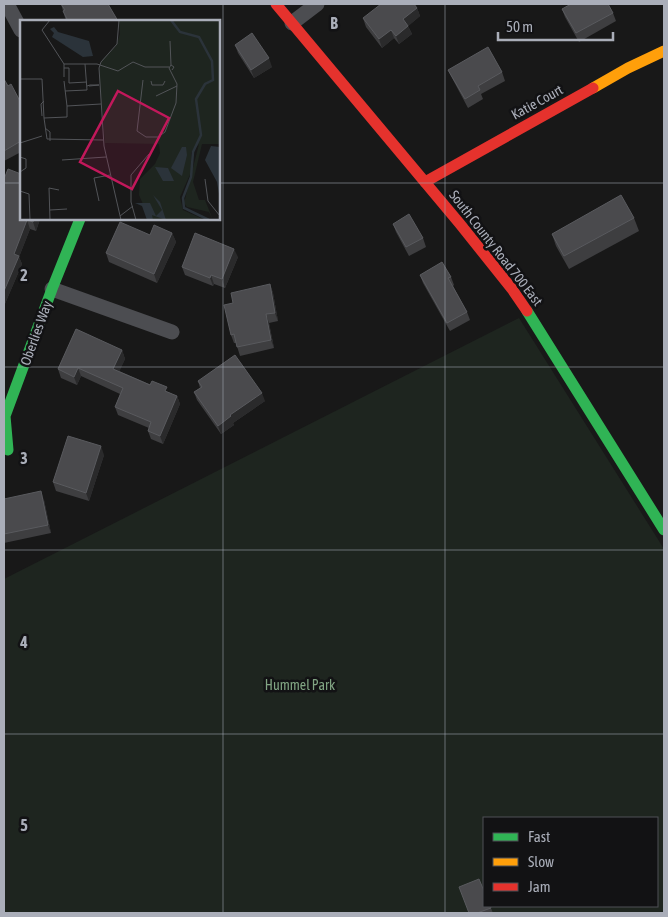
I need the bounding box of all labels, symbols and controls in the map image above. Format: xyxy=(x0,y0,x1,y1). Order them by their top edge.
scale bar xyxy=(498,10,613,42)
text: B xyxy=(330,14,338,32)
text: 50 m xyxy=(506,18,533,35)
inset map xyxy=(20,20,220,220)
street label: Katie Court xyxy=(509,81,565,123)
street label: South County Road 700 East xyxy=(446,187,546,309)
text: 2 xyxy=(20,266,28,284)
street label: Oberlies Way xyxy=(17,298,55,367)
text: 3 xyxy=(20,449,28,467)
text: 4 xyxy=(19,633,28,651)
park label: Hummel Park xyxy=(265,677,335,693)
text: 5 xyxy=(20,816,28,834)
legend xyxy=(483,817,658,907)
text: Fast xyxy=(528,828,550,845)
text: Slow xyxy=(528,853,554,870)
text: Jam xyxy=(528,878,551,895)

